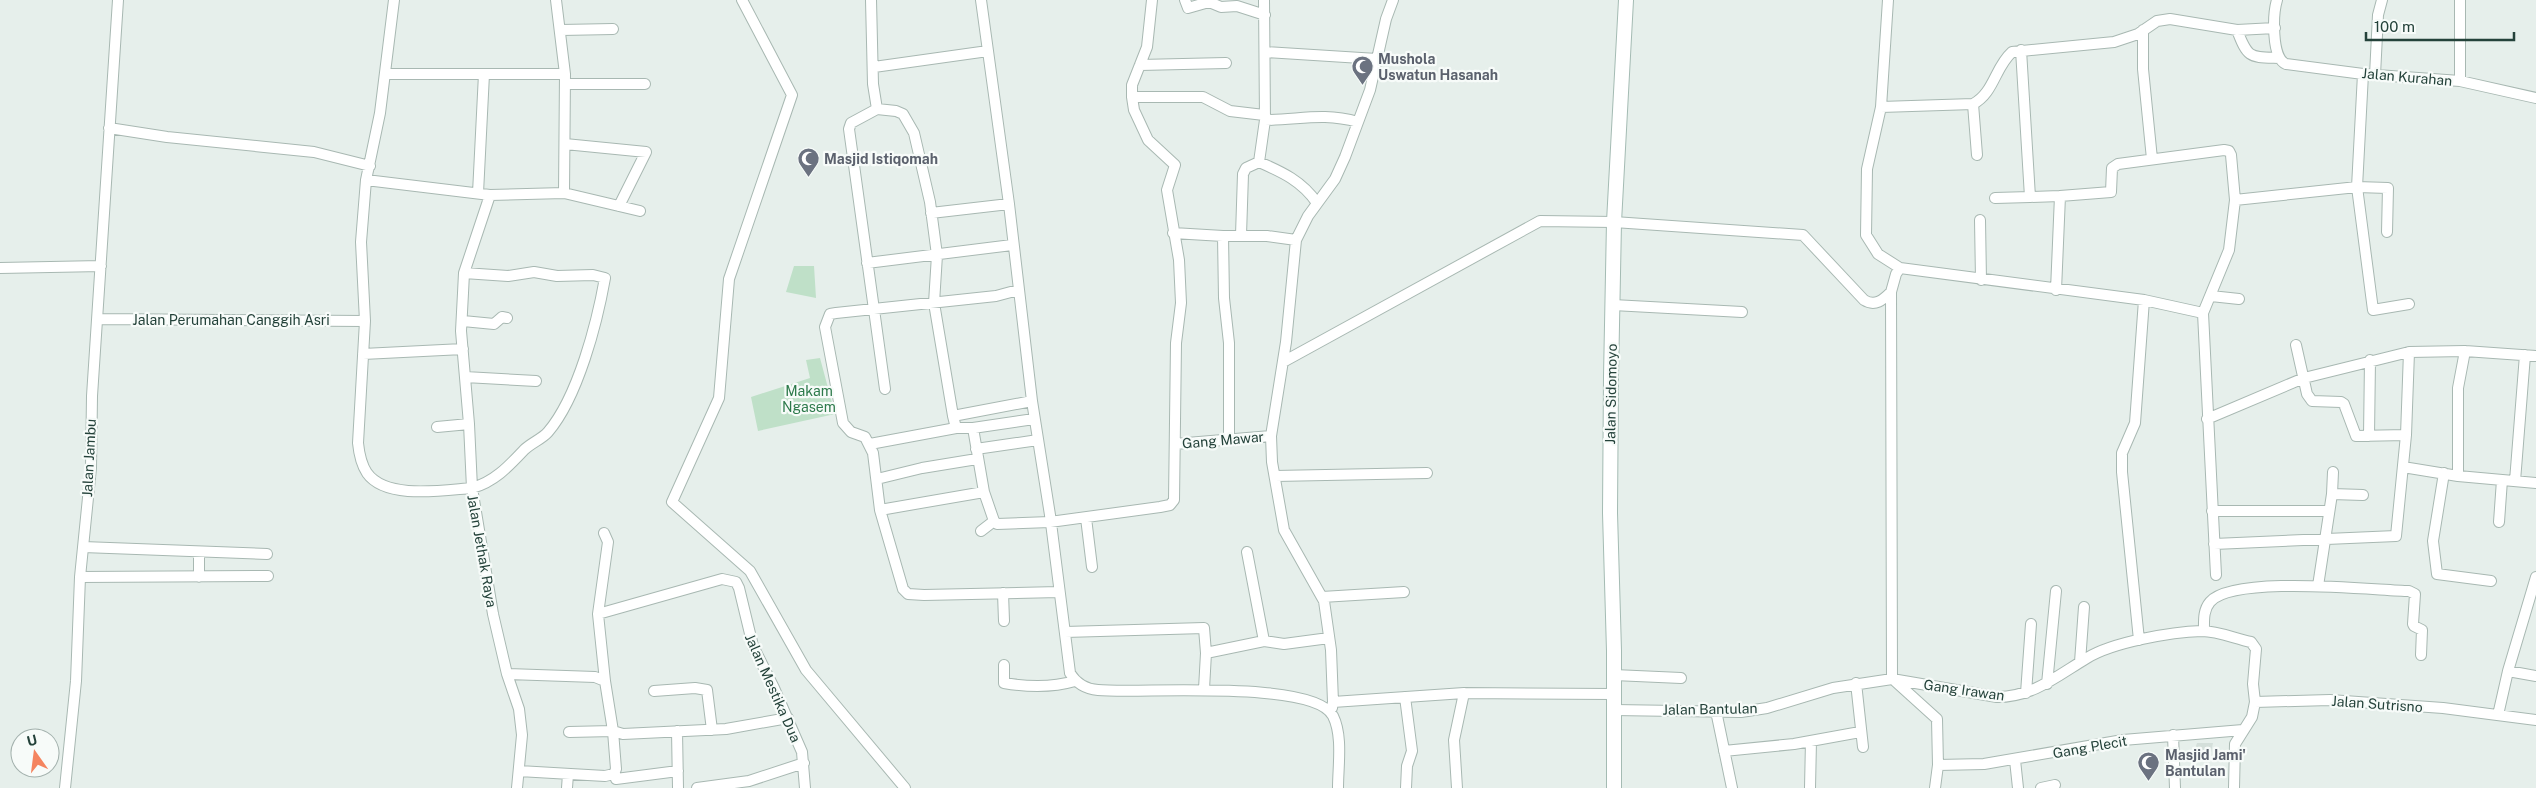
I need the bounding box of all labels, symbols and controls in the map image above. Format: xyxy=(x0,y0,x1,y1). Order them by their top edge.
scale bar xyxy=(2366,10,2514,42)
text: 100 m xyxy=(2374,18,2415,35)
place label: Mushola Uswatun Hasanah xyxy=(1378,51,1498,83)
mosque icon: Mushola Uswatun Hasanah xyxy=(1350,55,1374,86)
street label: Jalan Kurahan xyxy=(2361,65,2453,89)
mosque icon: Masjid Istiqomah xyxy=(796,147,820,178)
place label: Masjid Istiqomah xyxy=(824,151,938,167)
street label: Jalan Perumahan Canggih Asri xyxy=(132,312,330,328)
street label: Jalan Sidomoyo xyxy=(1602,343,1620,445)
park label: Makam Ngasem xyxy=(782,383,836,415)
street label: Jalan Jambu xyxy=(79,418,99,498)
street label: Gang Mawar xyxy=(1181,428,1265,452)
street label: Jalan Jethak Raya xyxy=(464,493,500,609)
street label: Jalan Mestika Dua xyxy=(742,631,804,745)
street label: Gang Irawan xyxy=(1923,676,2005,704)
street label: Jalan Sutrisno xyxy=(2331,693,2423,715)
street label: Jalan Bantulan xyxy=(1662,700,1758,718)
north arrow xyxy=(10,728,60,778)
text: U xyxy=(25,731,39,749)
street label: Gang Plecit xyxy=(2052,733,2128,761)
place label: Masjid Jami' Bantulan xyxy=(2165,747,2246,779)
mosque icon: Masjid Jami' Bantulan xyxy=(2137,751,2161,782)

